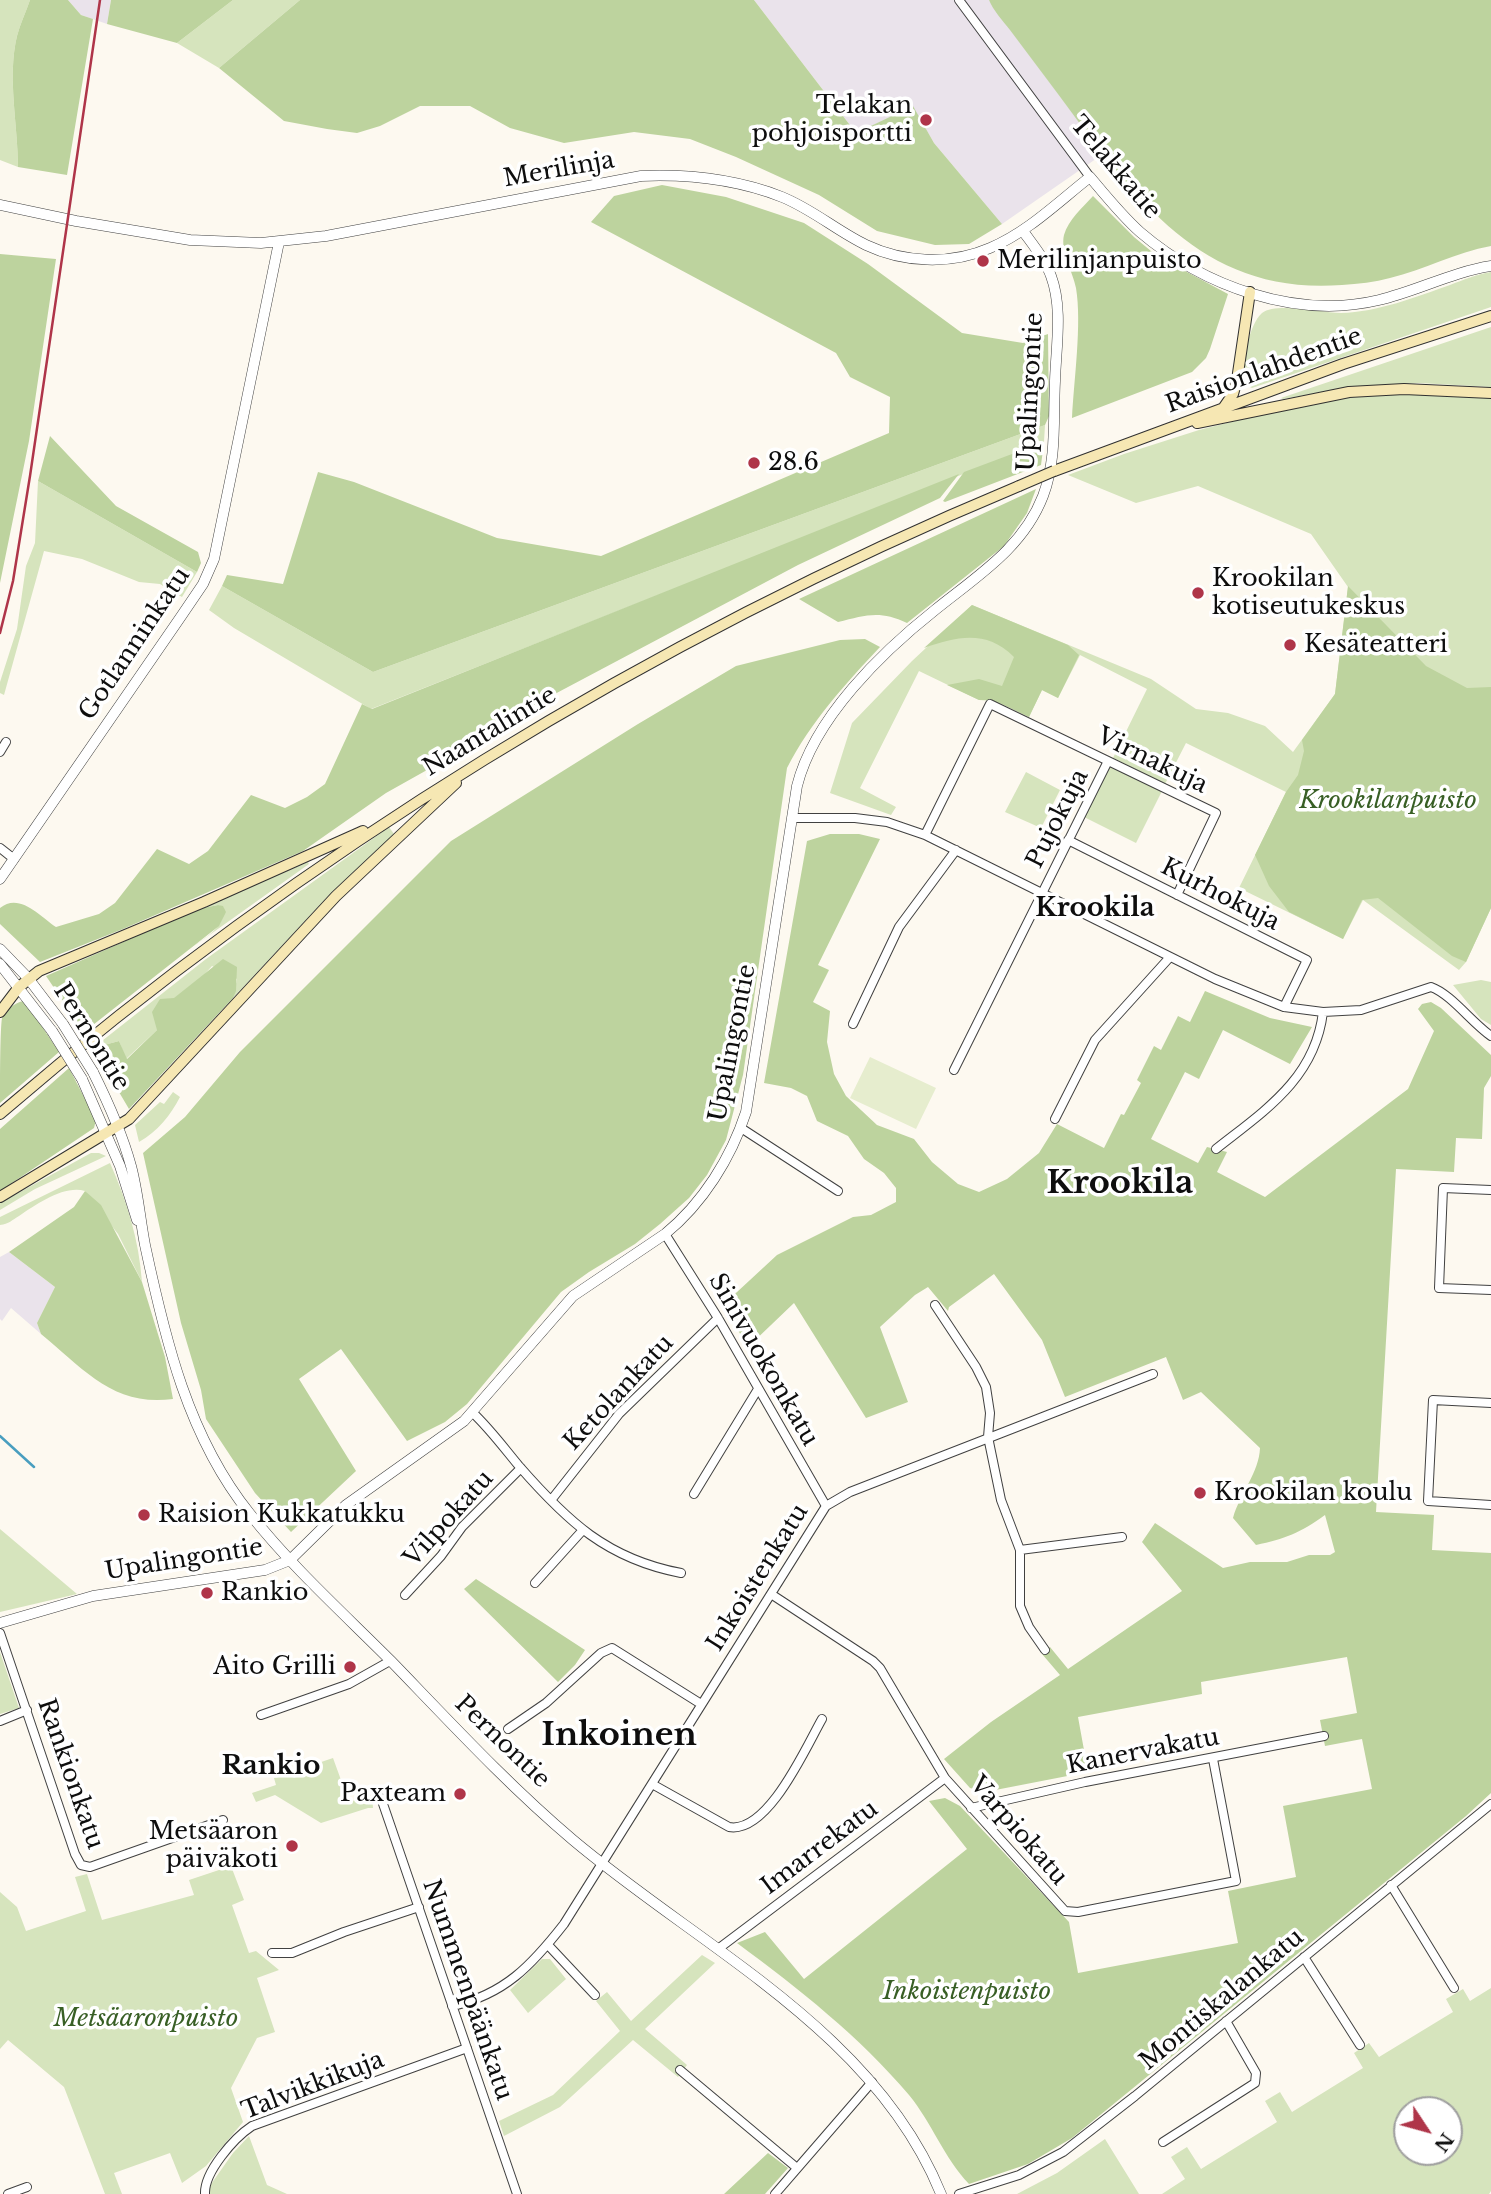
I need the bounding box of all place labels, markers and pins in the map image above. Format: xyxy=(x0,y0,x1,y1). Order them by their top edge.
place label: Telakan pohjoisportti xyxy=(752,92,912,148)
marker: Telakan pohjoisportti xyxy=(918,112,934,128)
place label: Merilinjanpuisto xyxy=(997,247,1202,275)
marker: Merilinjanpuisto xyxy=(975,253,991,269)
place label: 28.6 xyxy=(768,449,819,477)
marker: 28.6 xyxy=(746,455,762,471)
place label: Krookilan kotiseutukeskus xyxy=(1212,565,1405,621)
marker: Krookilan kotiseutukeskus xyxy=(1190,585,1206,601)
place label: Kesäteatteri xyxy=(1304,631,1448,659)
marker: Kesäteatteri xyxy=(1282,637,1298,653)
place label: Krookilan koulu xyxy=(1214,1479,1412,1507)
marker: Krookilan koulu xyxy=(1192,1485,1208,1501)
place label: Raision Kukkatukku xyxy=(158,1501,405,1529)
marker: Raision Kukkatukku xyxy=(136,1507,152,1523)
place label: Rankio xyxy=(221,1579,308,1607)
marker: Rankio xyxy=(199,1585,215,1601)
place label: Aito Grilli xyxy=(213,1653,336,1681)
marker: Aito Grilli xyxy=(342,1659,358,1675)
place label: Paxteam xyxy=(340,1780,446,1808)
marker: Paxteam xyxy=(452,1786,468,1802)
place label: Metsäaron päiväkoti xyxy=(149,1818,278,1874)
marker: Metsäaron päiväkoti xyxy=(284,1838,300,1854)

